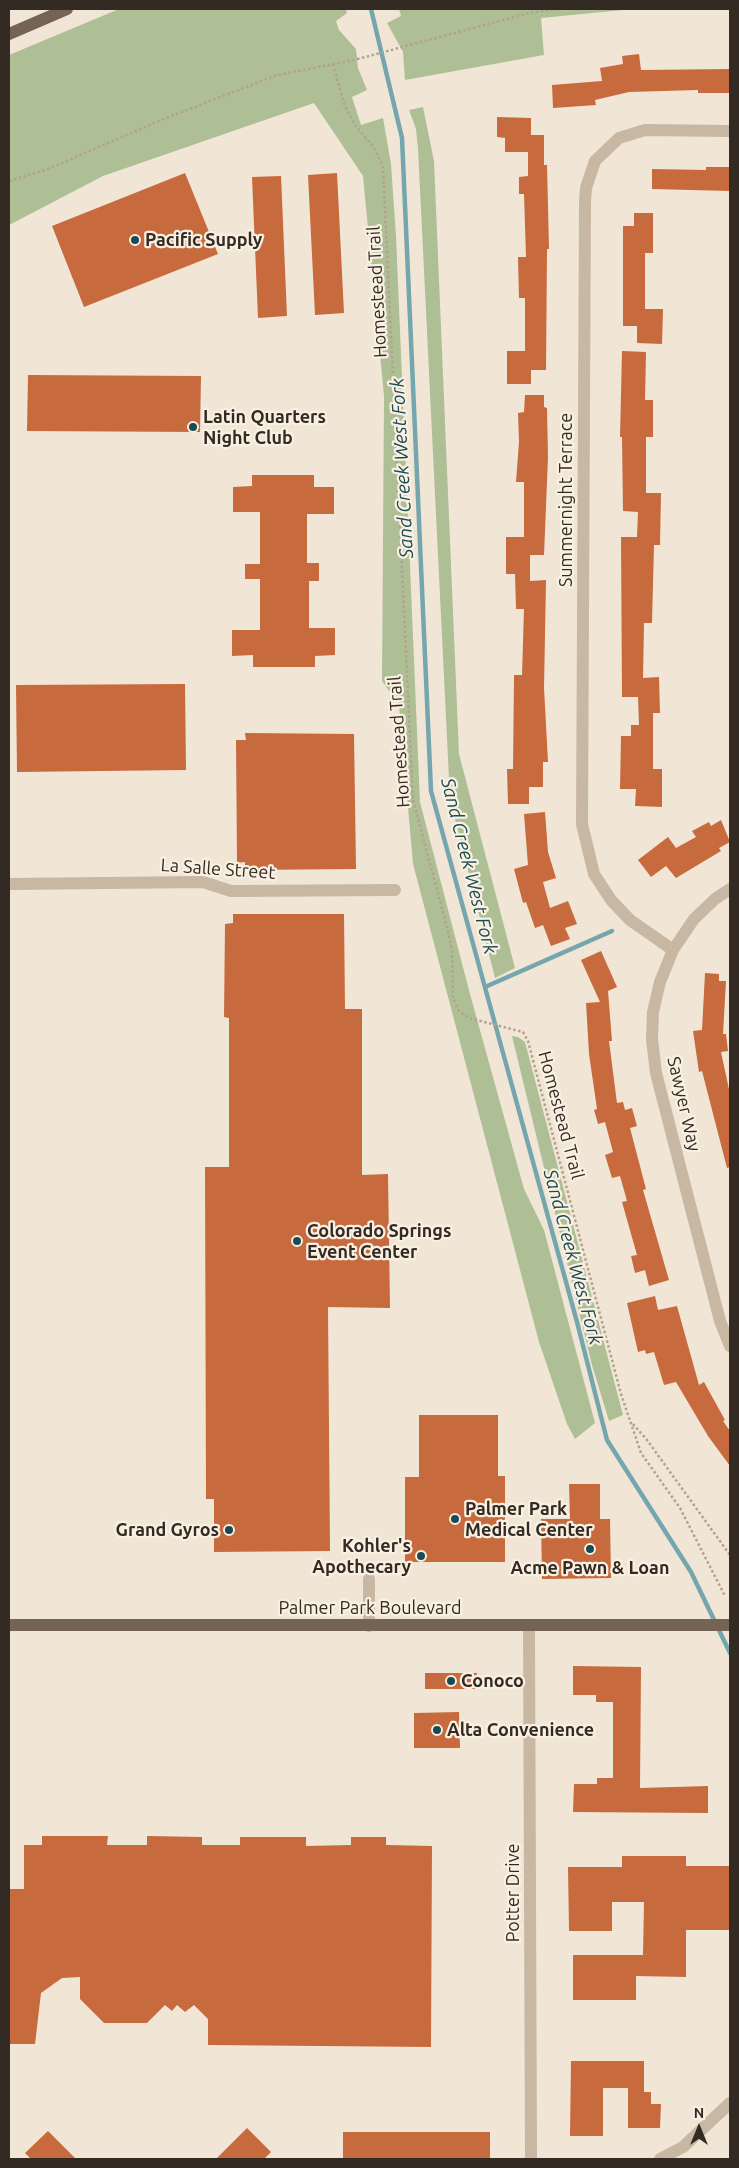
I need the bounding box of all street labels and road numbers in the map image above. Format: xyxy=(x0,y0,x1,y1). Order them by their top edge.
street label: Homestead Trail xyxy=(363,226,391,358)
street label: Summernight Terrace xyxy=(555,413,577,587)
street label: Homestead Trail xyxy=(384,676,414,808)
street label: La Salle Street xyxy=(160,854,276,884)
street label: Homestead Trail xyxy=(534,1049,588,1181)
street label: Sawyer Way xyxy=(663,1054,705,1154)
street label: Palmer Park Boulevard xyxy=(278,1597,462,1619)
street label: Potter Drive xyxy=(502,1844,524,1942)

